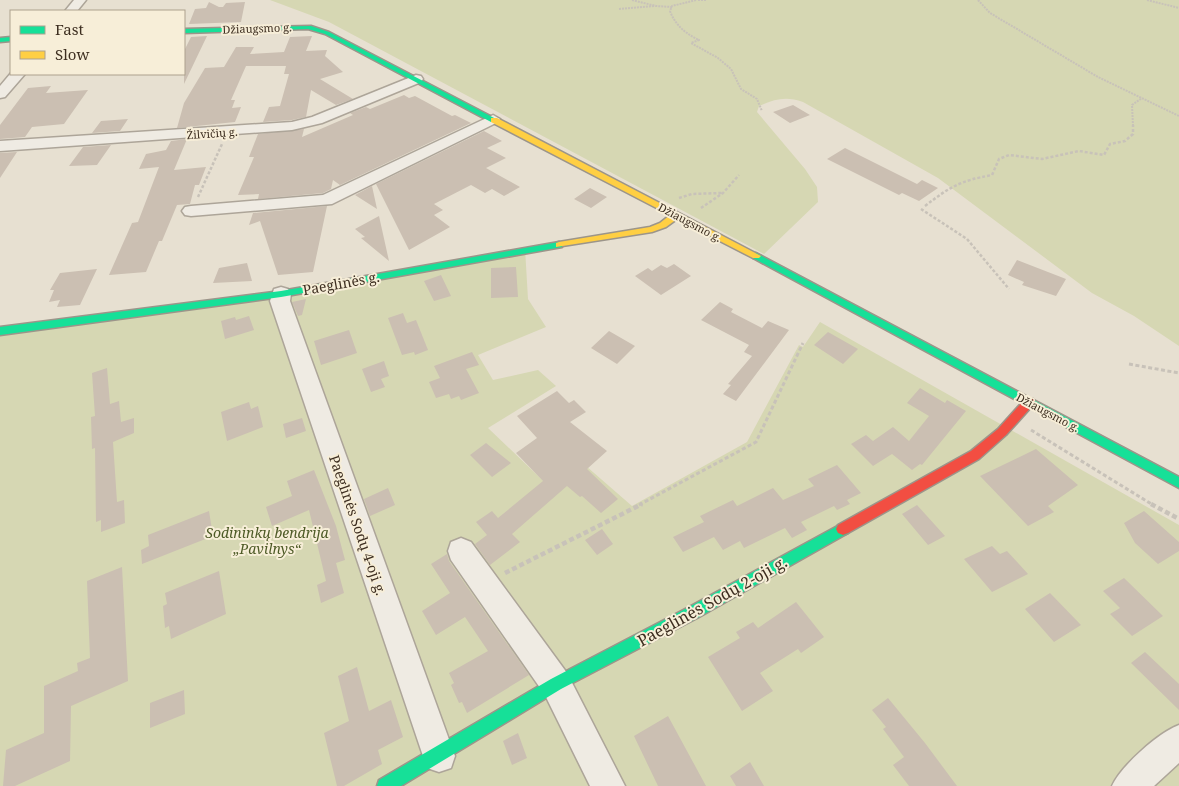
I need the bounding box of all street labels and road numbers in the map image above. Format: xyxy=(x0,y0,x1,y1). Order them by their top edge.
street label: Džiaugsmo g. xyxy=(222,19,292,37)
street label: Žilvičių g. xyxy=(186,124,238,142)
street label: Džiaugsmo g. xyxy=(656,199,724,245)
street label: Paeglinės g. xyxy=(301,267,381,299)
street label: Džiaugsmo g. xyxy=(1014,389,1082,435)
street label: Paeglinės Sodų 4-oji g. xyxy=(325,452,391,598)
street label: Paeglinės Sodų 2-oji g. xyxy=(633,551,791,651)

